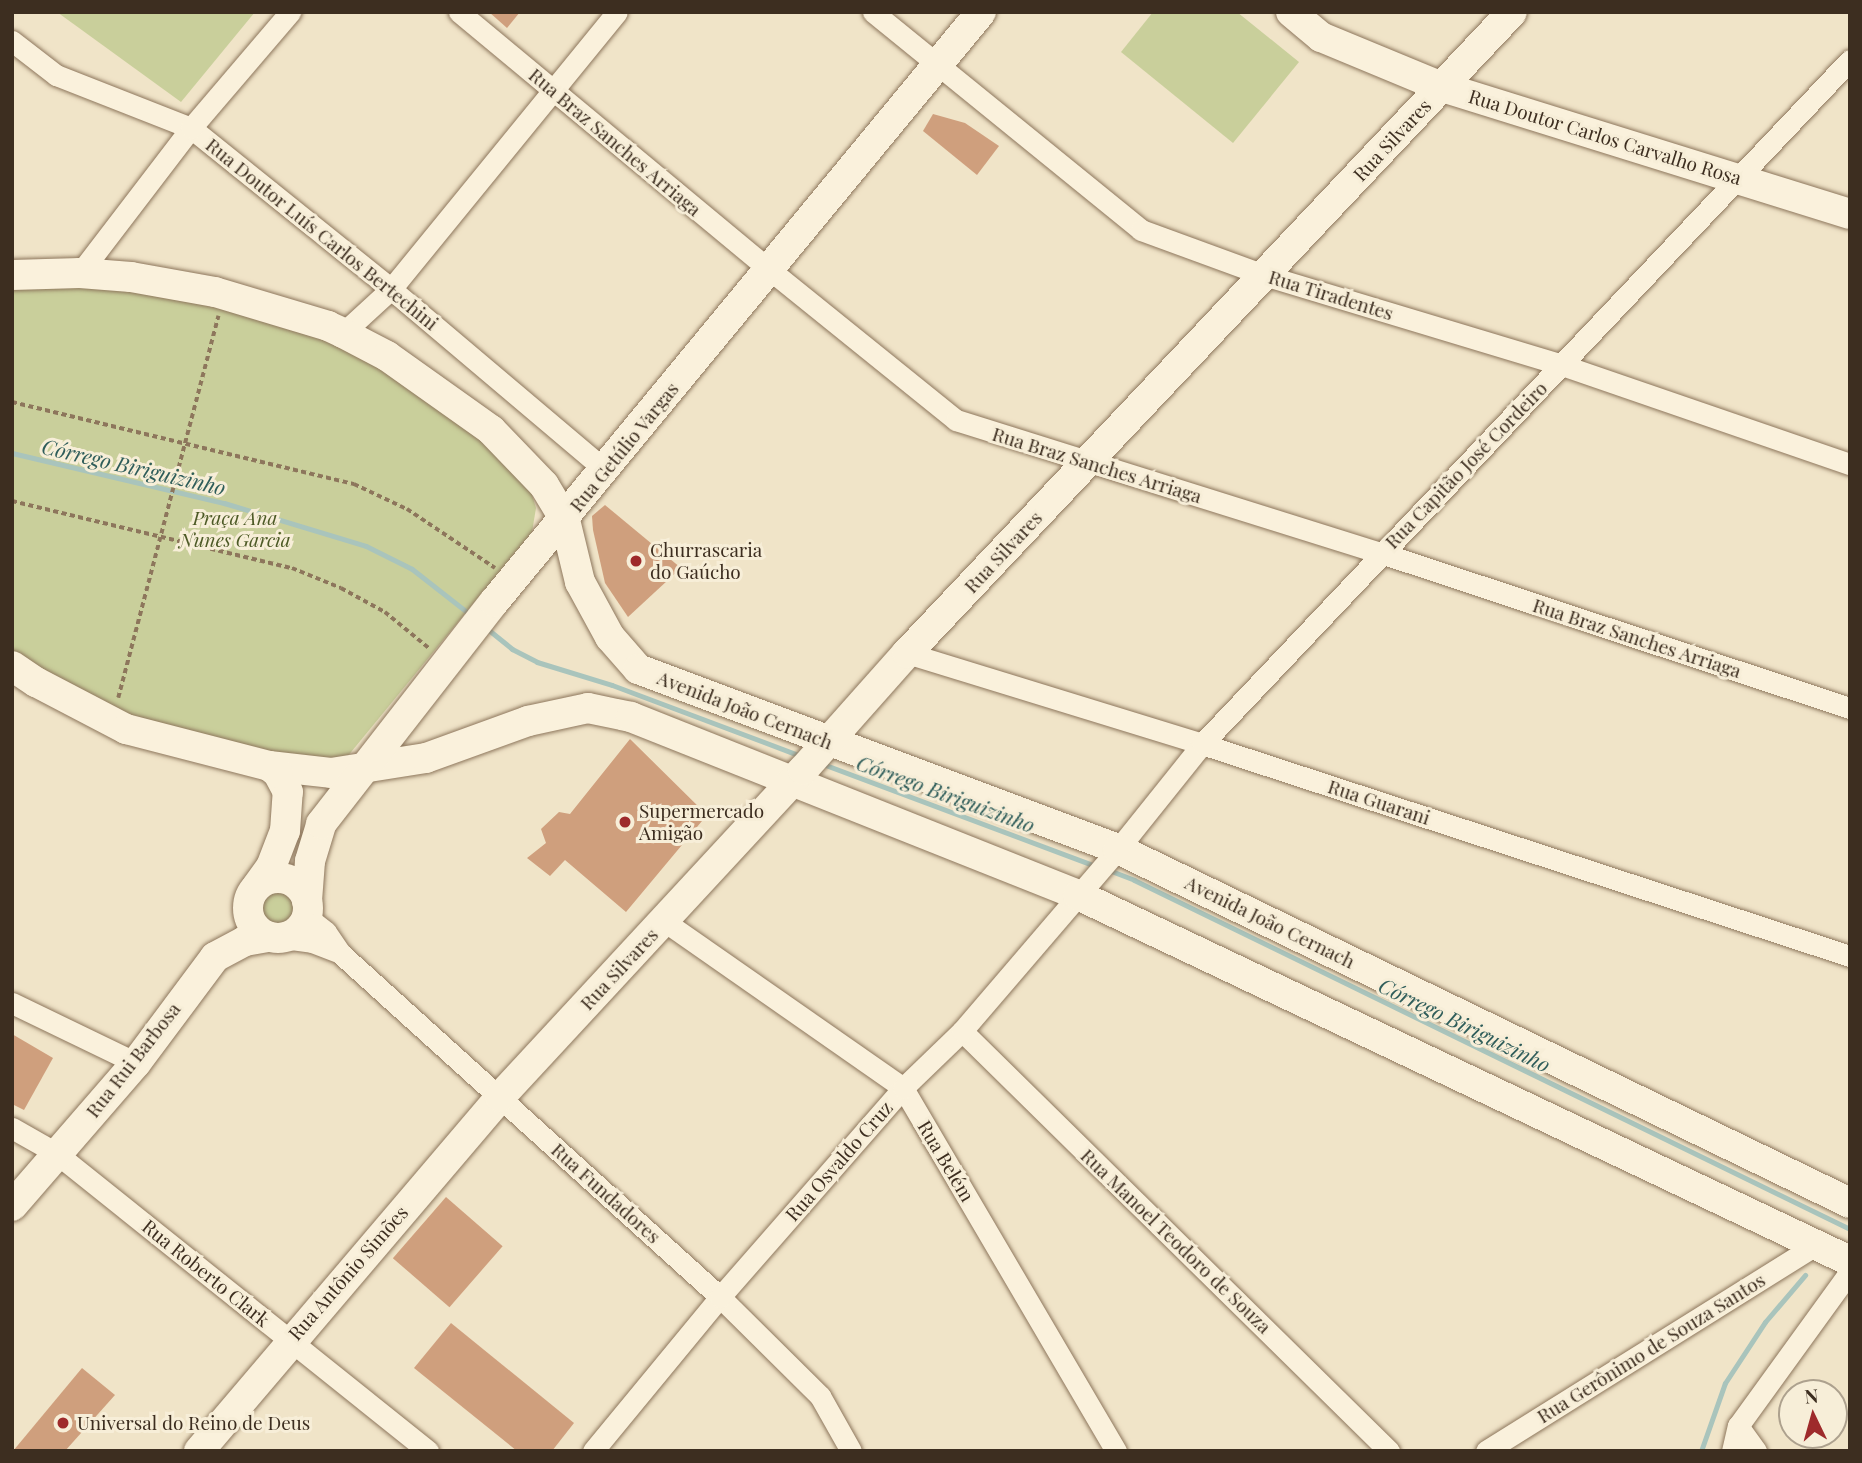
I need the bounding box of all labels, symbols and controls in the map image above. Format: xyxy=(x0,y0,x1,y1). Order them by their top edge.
street label: Rua Braz Sanches Arriaga xyxy=(524,63,706,221)
street label: Rua Doutor Carlos Carvalho Rosa xyxy=(1466,84,1744,190)
street label: Rua Silvares xyxy=(1348,94,1436,186)
street label: Rua Doutor Luís Carlos Bertechini xyxy=(201,133,443,335)
street label: Rua Tiradentes xyxy=(1266,265,1396,325)
street label: Rua Getúlio Vargas xyxy=(564,377,684,517)
street label: Rua Capitão José Cordeiro xyxy=(1380,377,1552,553)
street label: Rua Braz Sanches Arriaga xyxy=(989,422,1205,508)
water label: Córrego Biriguizinho xyxy=(40,433,228,499)
street label: Rua Silvares xyxy=(959,506,1047,598)
park label: Praça Ana Nunes Garcia xyxy=(179,507,291,551)
place label: Churrascaria do Gaúcho xyxy=(650,539,762,583)
marker: Churrascaria do Gaúcho xyxy=(628,553,644,569)
street label: Rua Braz Sanches Arriaga xyxy=(1530,593,1744,683)
street label: Avenida João Cernach xyxy=(654,666,836,754)
water label: Córrego Biriguizinho xyxy=(853,749,1039,837)
street label: Rua Guarani xyxy=(1325,775,1433,829)
place label: Supermercado Amigão xyxy=(639,800,764,844)
marker: Supermercado Amigão xyxy=(617,814,633,830)
street label: Avenida João Cernach xyxy=(1181,871,1359,973)
street label: Rua Silvares xyxy=(575,923,663,1015)
water label: Córrego Biriguizinho xyxy=(1375,972,1555,1076)
street label: Rua Rui Barbosa xyxy=(81,998,185,1122)
street label: Rua Osvaldo Cruz xyxy=(781,1096,897,1226)
street label: Rua Belém xyxy=(913,1116,979,1206)
street label: Rua Fundadores xyxy=(547,1138,665,1248)
street label: Rua Manoel Teodoro de Souza xyxy=(1076,1144,1276,1338)
street label: Rua Antônio Simões xyxy=(283,1201,413,1345)
street label: Rua Roberto Clark xyxy=(138,1215,274,1331)
street label: Rua Gerônimo de Souza Santos xyxy=(1533,1268,1769,1428)
north arrow xyxy=(1778,1379,1848,1449)
text: N xyxy=(1803,1382,1819,1409)
place label: Universal do Reino de Deus xyxy=(77,1412,310,1434)
marker: Universal do Reino de Deus xyxy=(55,1415,71,1431)

